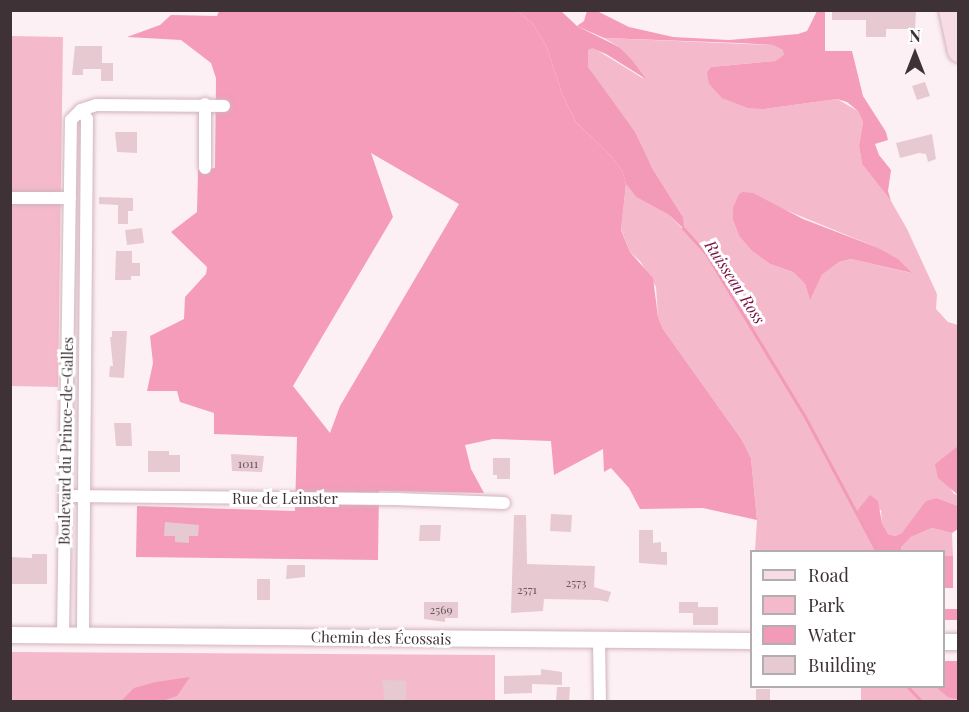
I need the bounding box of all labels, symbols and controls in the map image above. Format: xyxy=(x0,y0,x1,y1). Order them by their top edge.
north arrow xyxy=(885,24,945,84)
text: N xyxy=(909,25,921,46)
water label: Ruisseau Ross xyxy=(701,237,769,327)
street label: Boulevard du Prince-de-Galles xyxy=(55,337,77,545)
house number: 1011 xyxy=(238,457,258,471)
street label: Rue de Leinster xyxy=(232,490,338,508)
legend xyxy=(750,550,945,688)
text: Road xyxy=(808,563,849,587)
house number: 2573 xyxy=(565,576,587,590)
house number: 2571 xyxy=(517,583,537,597)
text: Park xyxy=(808,593,845,617)
house number: 2569 xyxy=(429,603,453,617)
text: Water xyxy=(808,623,856,647)
street label: Chemin des Écossais xyxy=(311,628,451,648)
text: Building xyxy=(808,653,876,677)

